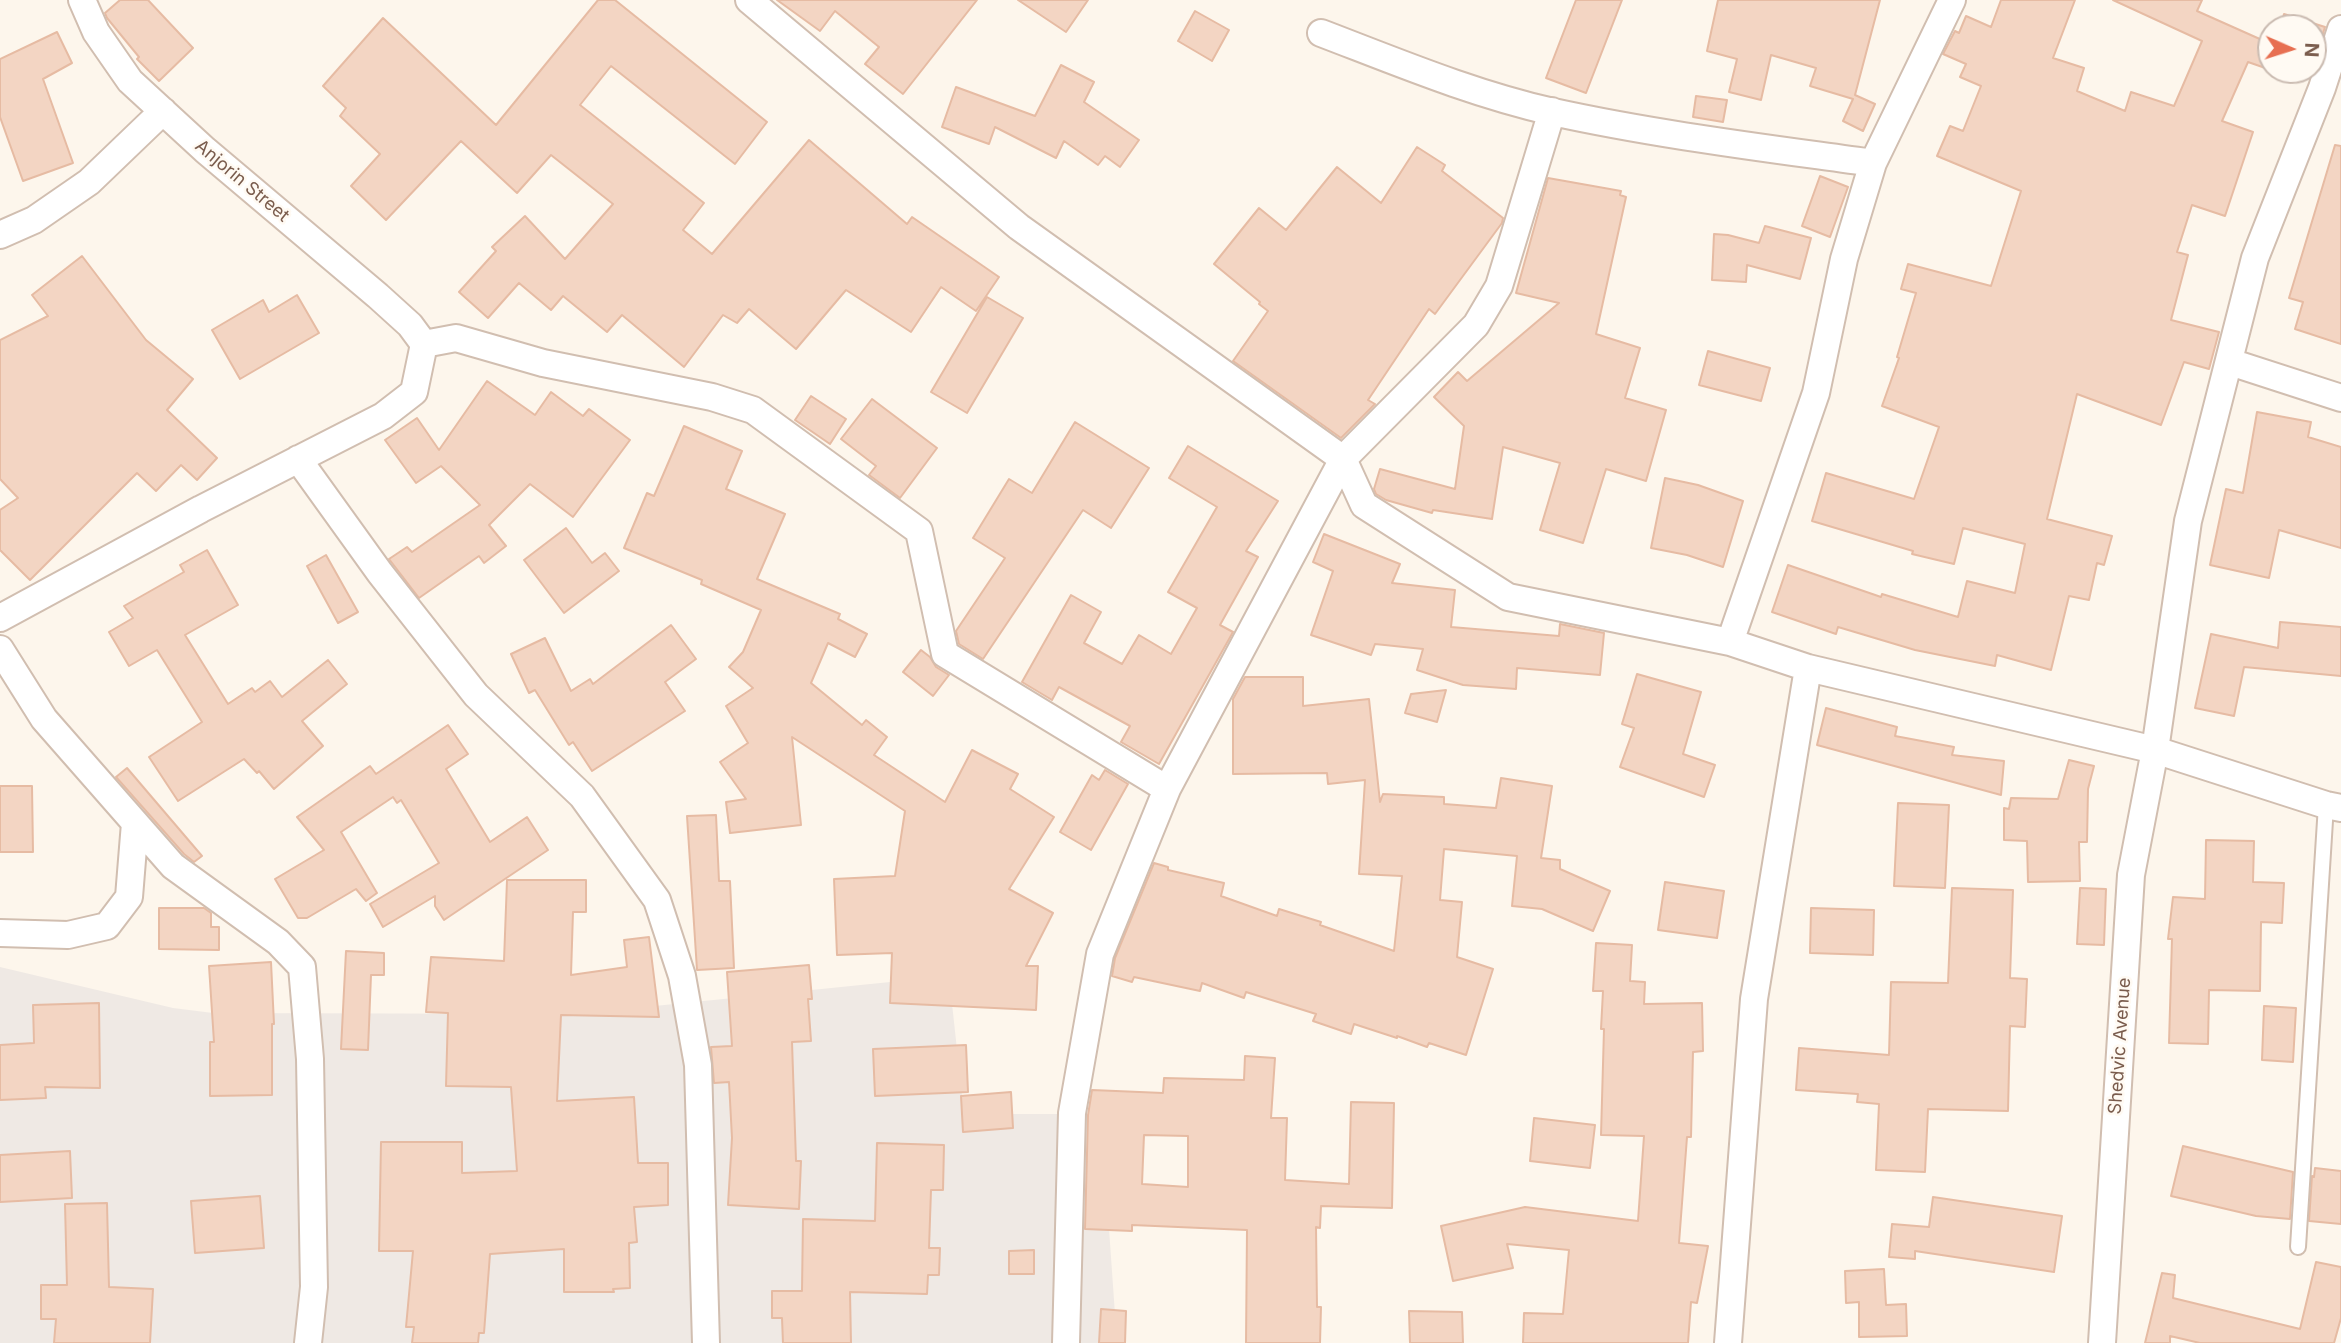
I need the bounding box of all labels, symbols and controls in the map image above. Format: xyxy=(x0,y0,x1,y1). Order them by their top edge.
north arrow xyxy=(2257,14,2327,84)
text: N xyxy=(2300,42,2323,58)
street label: Anjorin Street xyxy=(191,135,293,227)
street label: Shedvic Avenue xyxy=(2104,977,2136,1115)

